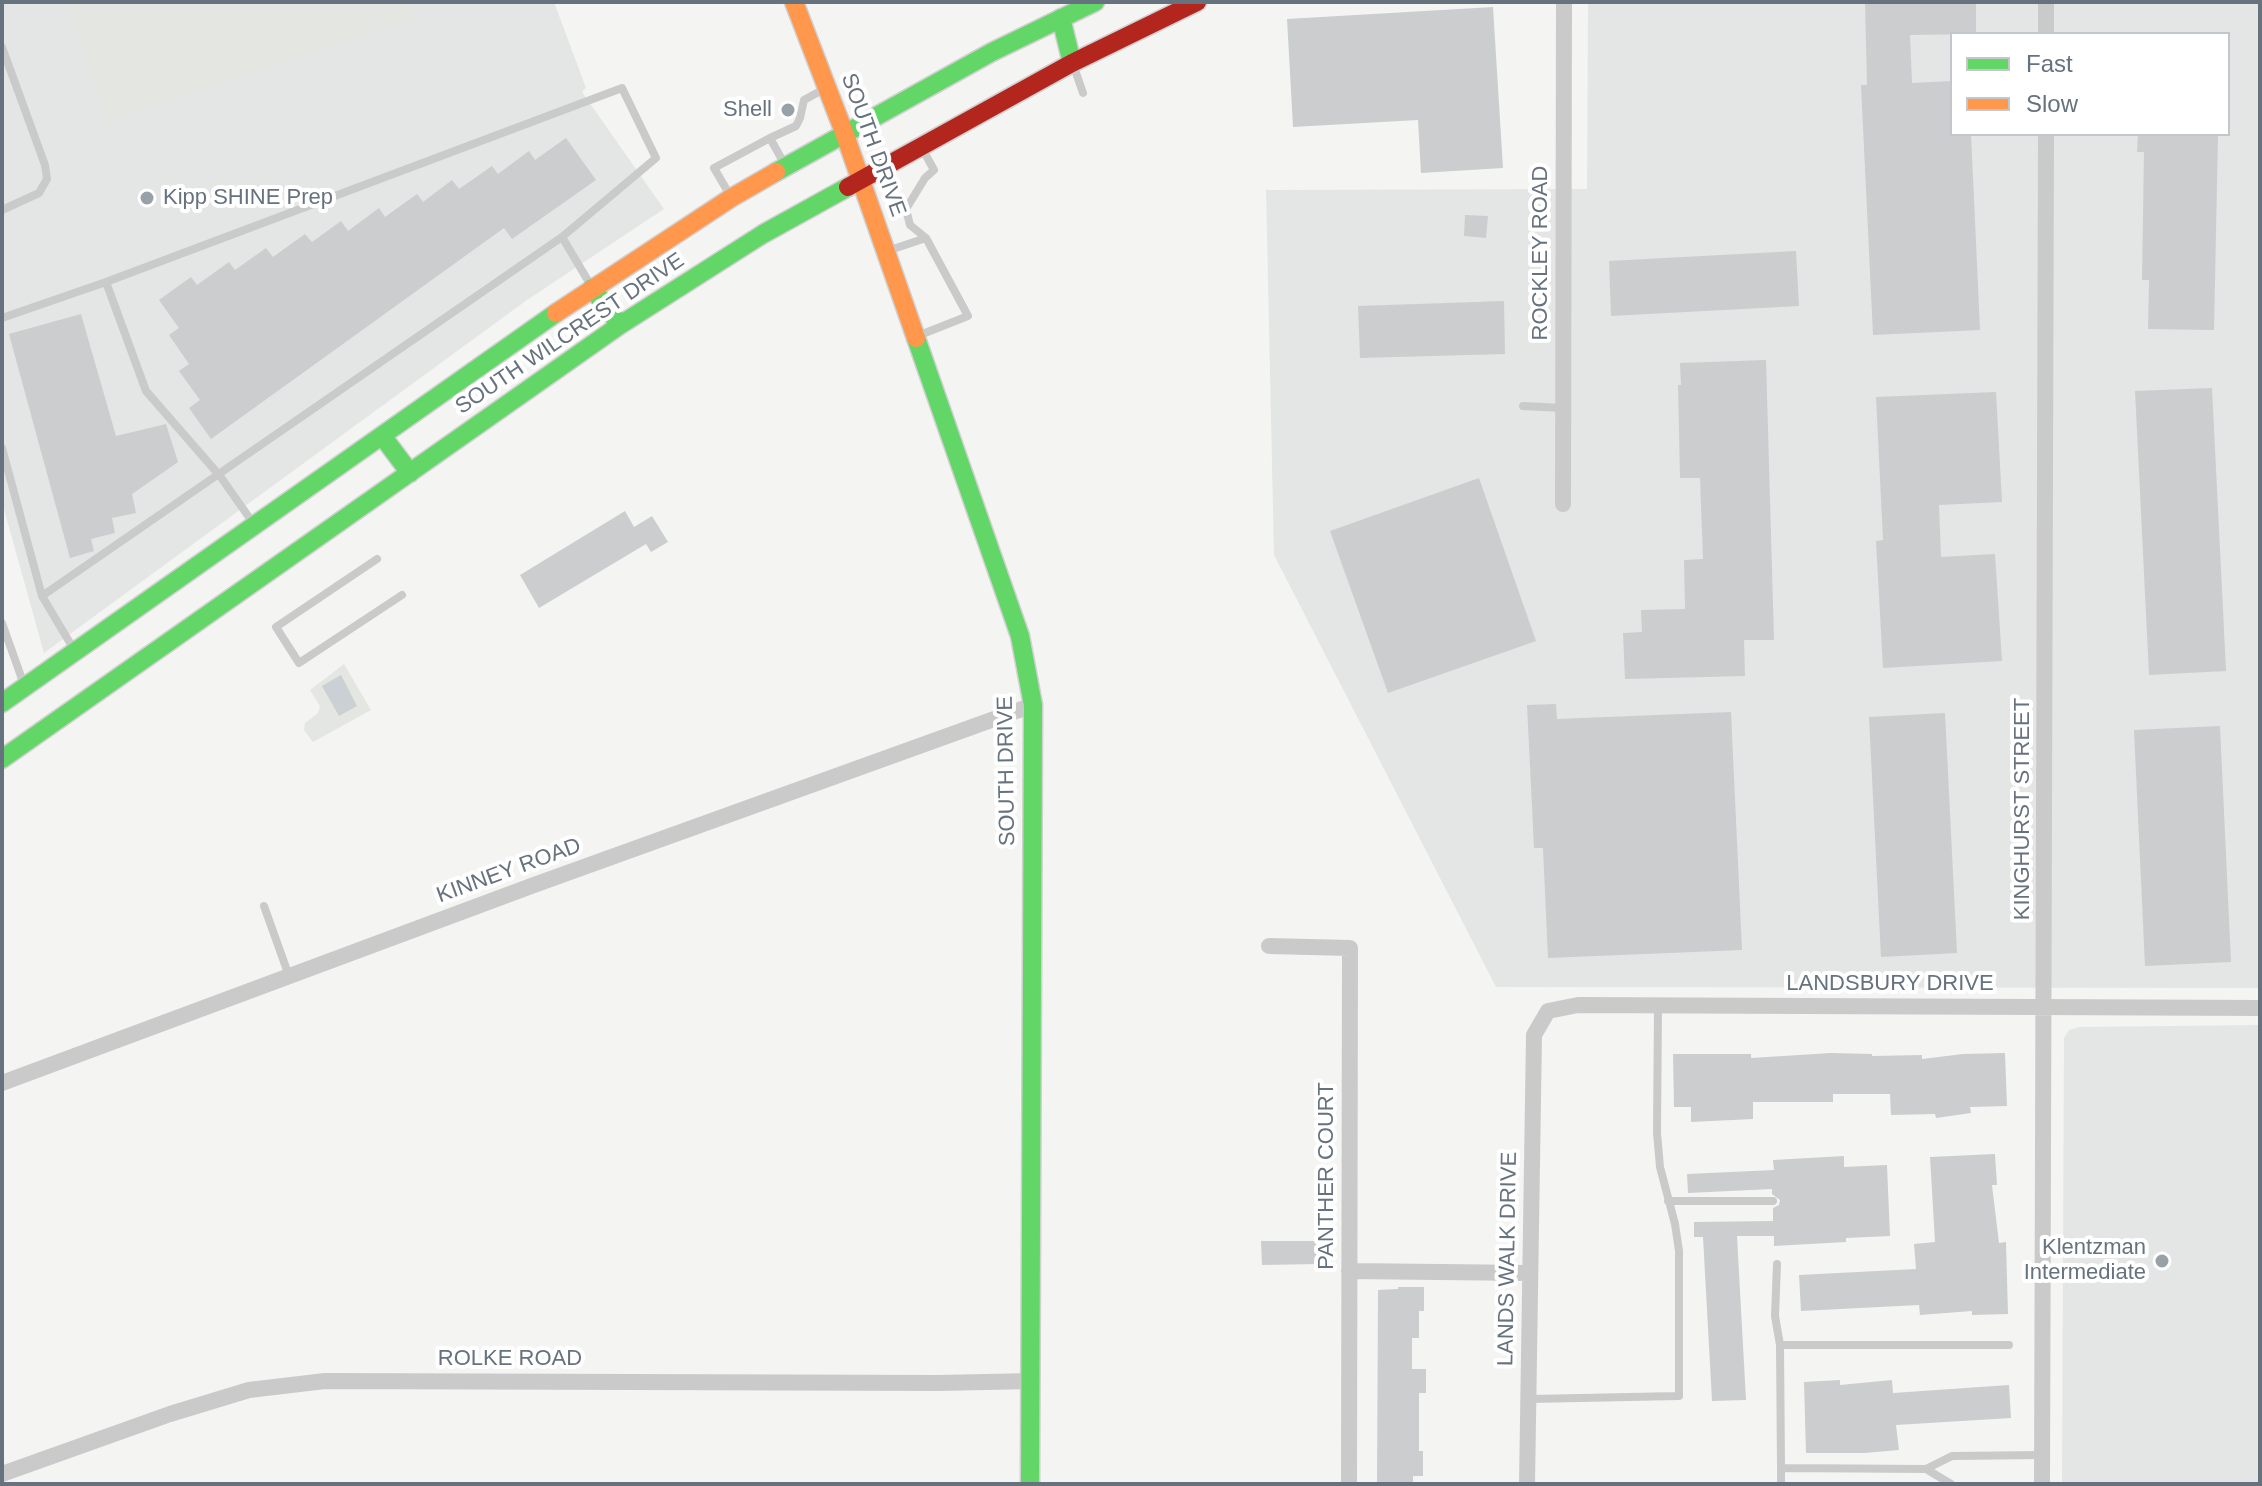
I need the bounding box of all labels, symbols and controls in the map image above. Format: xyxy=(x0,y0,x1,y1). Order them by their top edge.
legend xyxy=(1950,32,2230,136)
text: Fast xyxy=(2026,50,2073,77)
street label: SOUTH DRIVE xyxy=(835,70,911,220)
text: Slow xyxy=(2026,90,2078,117)
place label: Shell xyxy=(723,97,772,123)
marker: Shell xyxy=(779,101,797,119)
street label: ROCKLEY ROAD xyxy=(1528,166,1554,340)
place label: Kipp SHINE Prep xyxy=(163,185,333,211)
marker: Kipp SHINE Prep xyxy=(138,189,156,207)
street label: SOUTH WILCREST DRIVE xyxy=(451,248,689,420)
street label: SOUTH DRIVE xyxy=(992,696,1022,846)
street label: KINGHURST STREET xyxy=(2010,698,2036,920)
street label: KINNEY ROAD xyxy=(433,833,585,909)
street label: LANDSBURY DRIVE xyxy=(1786,971,1994,997)
street label: PANTHER COURT xyxy=(1314,1082,1340,1270)
street label: LANDS WALK DRIVE xyxy=(1493,1152,1523,1366)
place label: Klentzman Intermediate xyxy=(2024,1235,2146,1286)
marker: Klentzman Intermediate xyxy=(2153,1252,2171,1270)
street label: ROLKE ROAD xyxy=(438,1346,582,1372)

